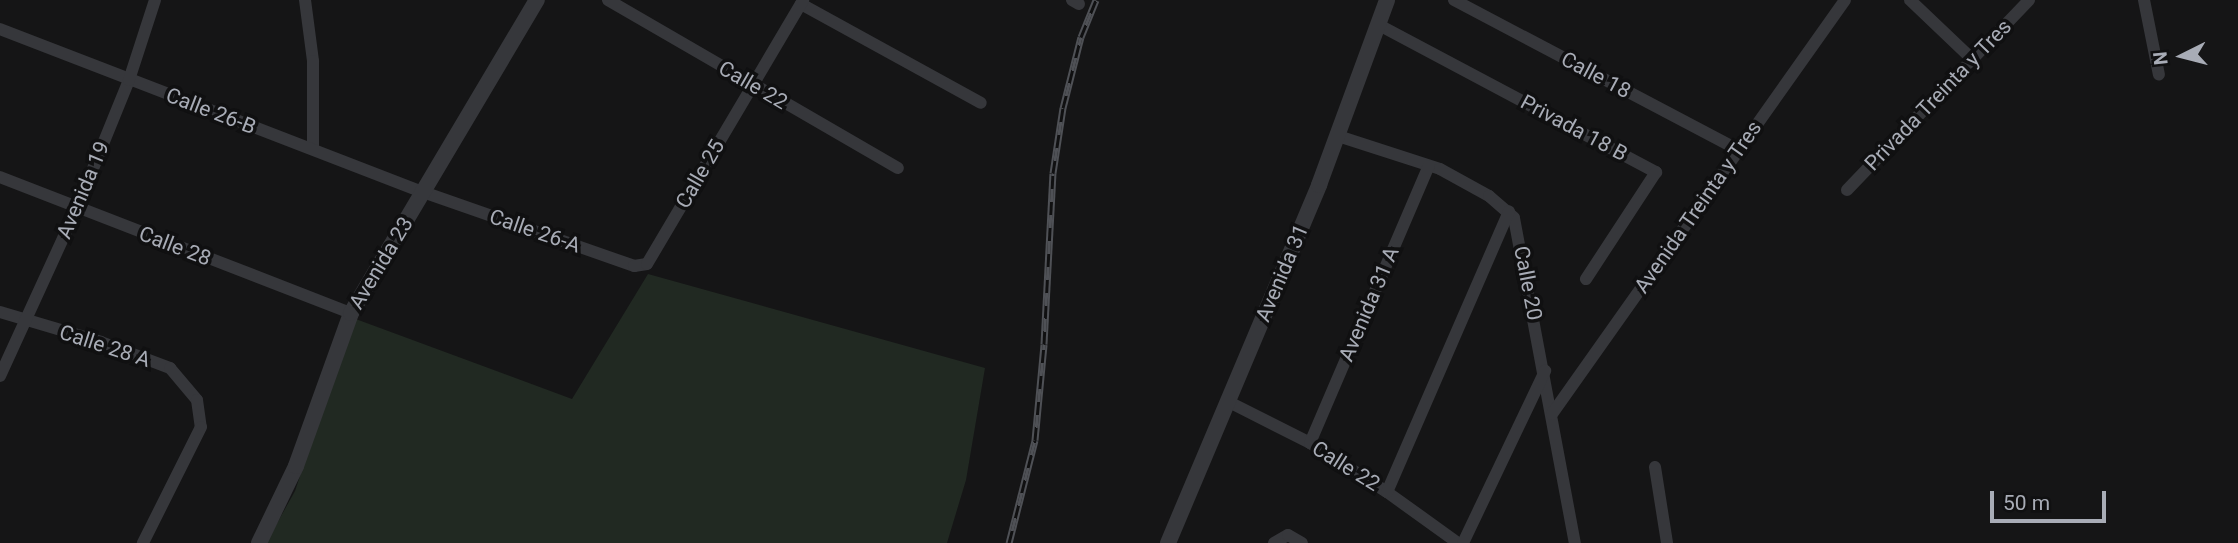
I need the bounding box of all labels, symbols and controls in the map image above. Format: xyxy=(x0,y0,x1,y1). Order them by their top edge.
street label: Privada Treinta y Tres xyxy=(1859,14,2017,176)
north arrow xyxy=(2147,21,2217,91)
street label: Calle 18 xyxy=(1557,46,1635,104)
text: N xyxy=(2148,50,2173,66)
street label: Calle 22 xyxy=(714,55,792,115)
street label: Calle 26-B xyxy=(163,82,259,140)
street label: Privada 18 B xyxy=(1516,89,1632,167)
street label: Avenida Treinta y Tres xyxy=(1629,116,1767,298)
street label: Calle 25 xyxy=(670,135,730,213)
street label: Avenida 19 xyxy=(51,138,115,242)
street label: Calle 26-A xyxy=(486,204,584,258)
street label: Avenida 23 xyxy=(344,212,418,314)
street label: Calle 28 xyxy=(135,221,215,271)
street label: Avenida 31 xyxy=(1250,221,1314,325)
street label: Avenida 31 A xyxy=(1334,243,1404,365)
street label: Calle 20 xyxy=(1508,244,1548,322)
street label: Calle 28 A xyxy=(56,319,154,373)
street label: Calle 22 xyxy=(1307,435,1385,497)
scale bar xyxy=(1993,476,2108,520)
text: 50 m xyxy=(2003,491,2050,515)

